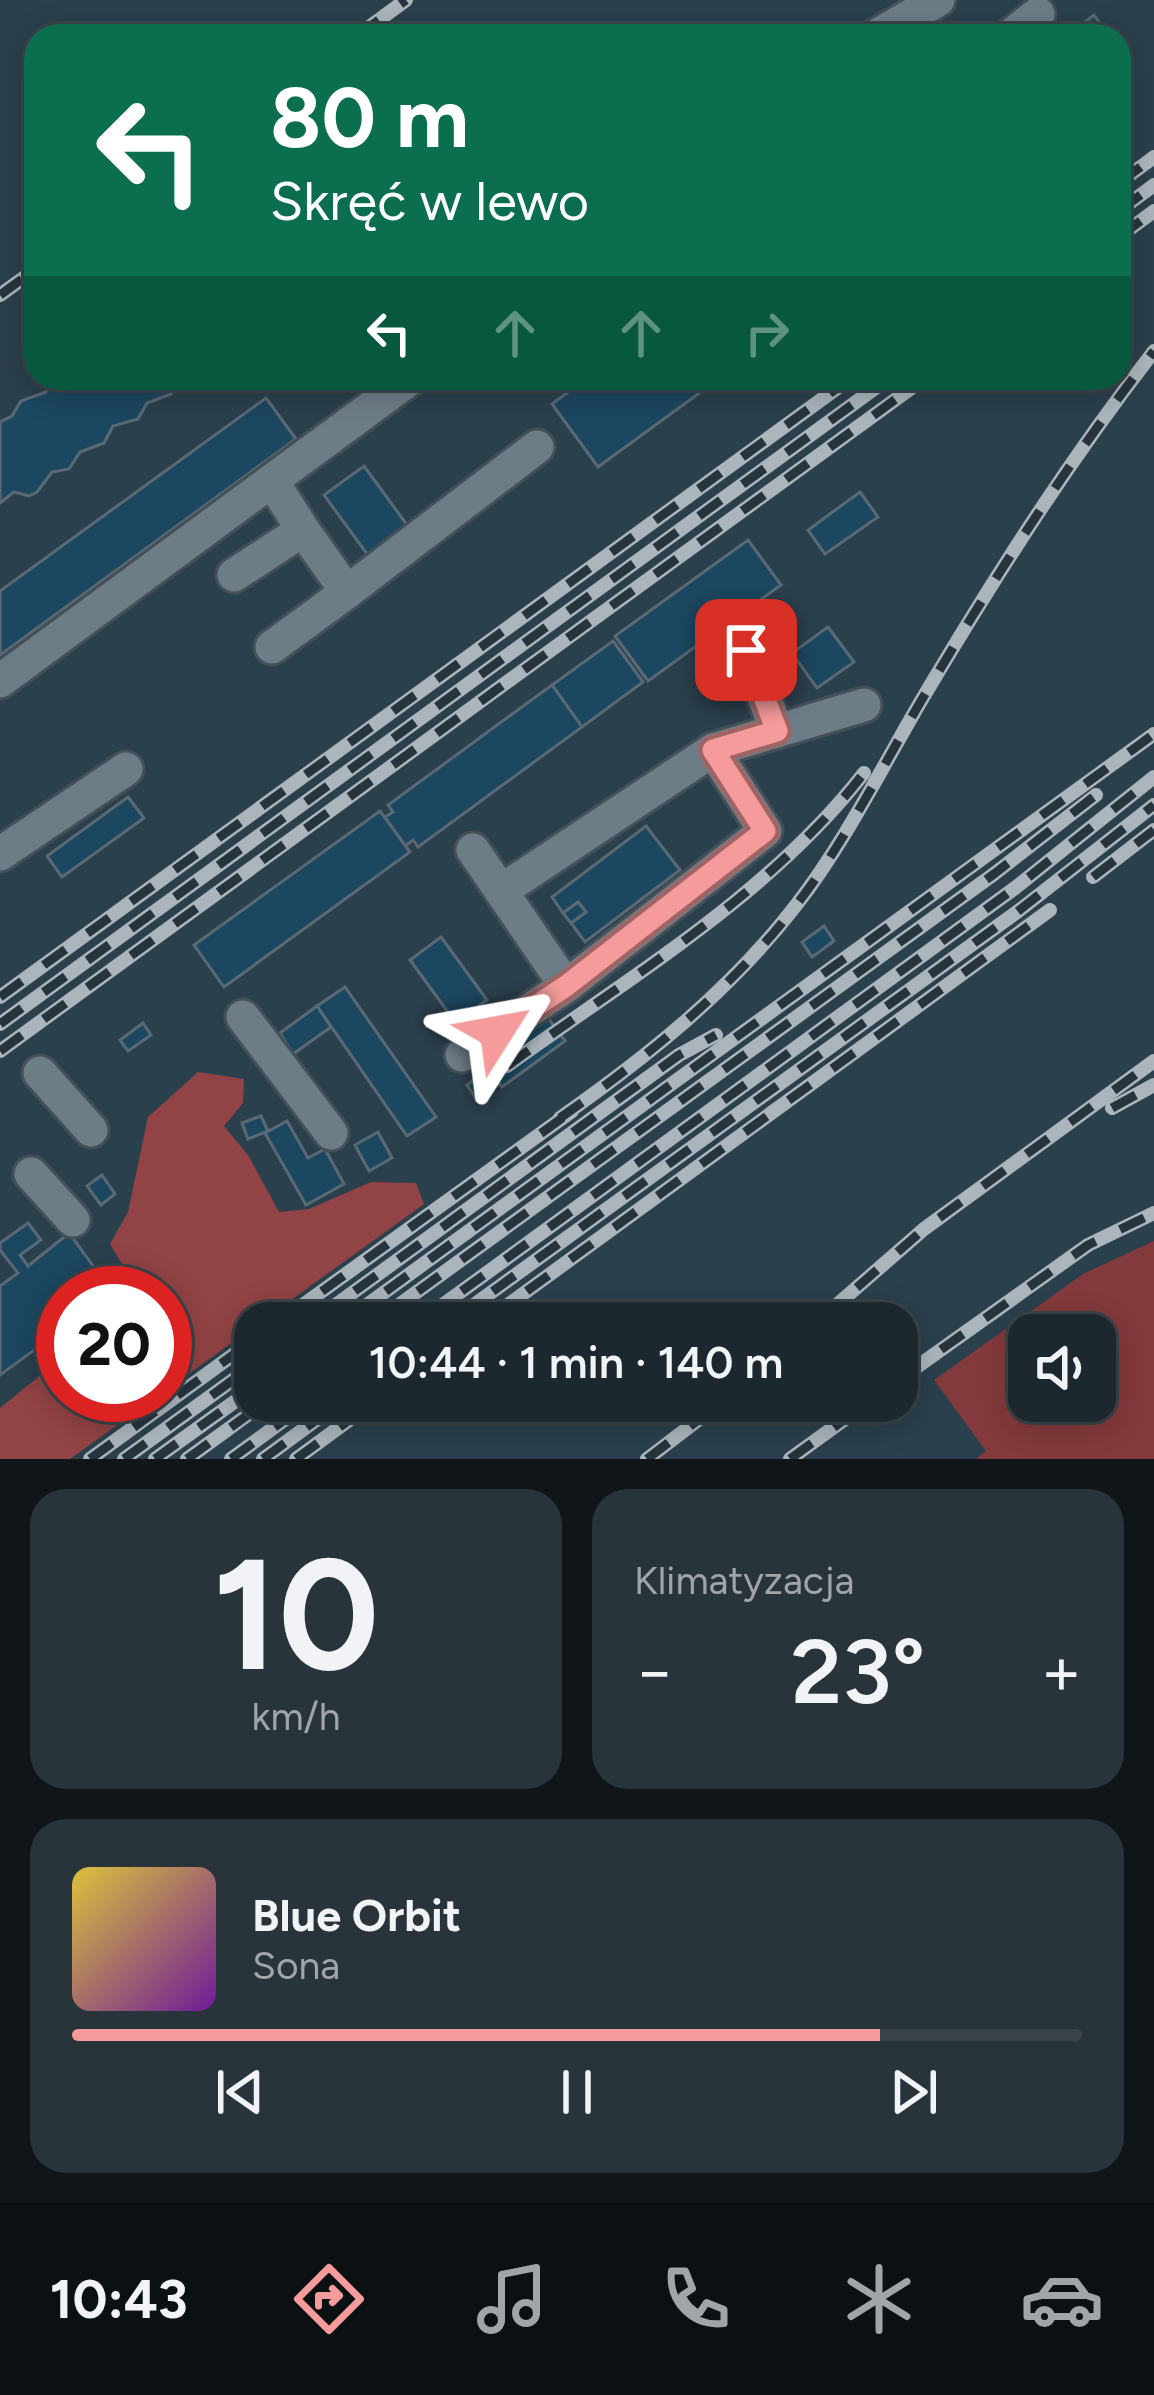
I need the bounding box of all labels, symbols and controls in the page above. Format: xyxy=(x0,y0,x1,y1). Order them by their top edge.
text: 80 m xyxy=(270,67,469,168)
icon: left xyxy=(72,72,228,228)
text: Skręć w lewo xyxy=(270,169,589,234)
icon: left xyxy=(356,300,422,366)
icon: ahead xyxy=(482,300,548,366)
icon: ahead xyxy=(608,300,674,366)
icon: right xyxy=(734,300,800,366)
pin xyxy=(695,599,797,701)
icon: arrive xyxy=(713,617,779,683)
position arrow xyxy=(434,969,560,1095)
speed limit sign: 20 xyxy=(36,1266,192,1422)
map controls xyxy=(1008,1314,1116,1422)
button: sound xyxy=(1008,1314,1116,1422)
text: 10:44 · 1 min · 140 m xyxy=(369,1335,783,1389)
text: 10 xyxy=(213,1521,379,1708)
text: Klimatyzacja xyxy=(634,1557,854,1604)
text: 23° xyxy=(791,1617,925,1726)
text: − xyxy=(634,1631,675,1711)
text: + xyxy=(1041,1631,1082,1711)
text: km/h xyxy=(251,1693,341,1740)
text: Blue Orbit xyxy=(252,1888,461,1942)
text: Sona xyxy=(252,1942,340,1989)
icon: previous xyxy=(207,2059,273,2125)
icon: pause xyxy=(544,2059,610,2125)
icon: next xyxy=(881,2059,947,2125)
icon: directions xyxy=(287,2257,371,2341)
icon: music xyxy=(470,2257,554,2341)
icon: phone xyxy=(654,2257,738,2341)
icon: climate xyxy=(837,2257,921,2341)
icon: car xyxy=(1020,2257,1104,2341)
text: 10:43 xyxy=(50,2267,188,2332)

